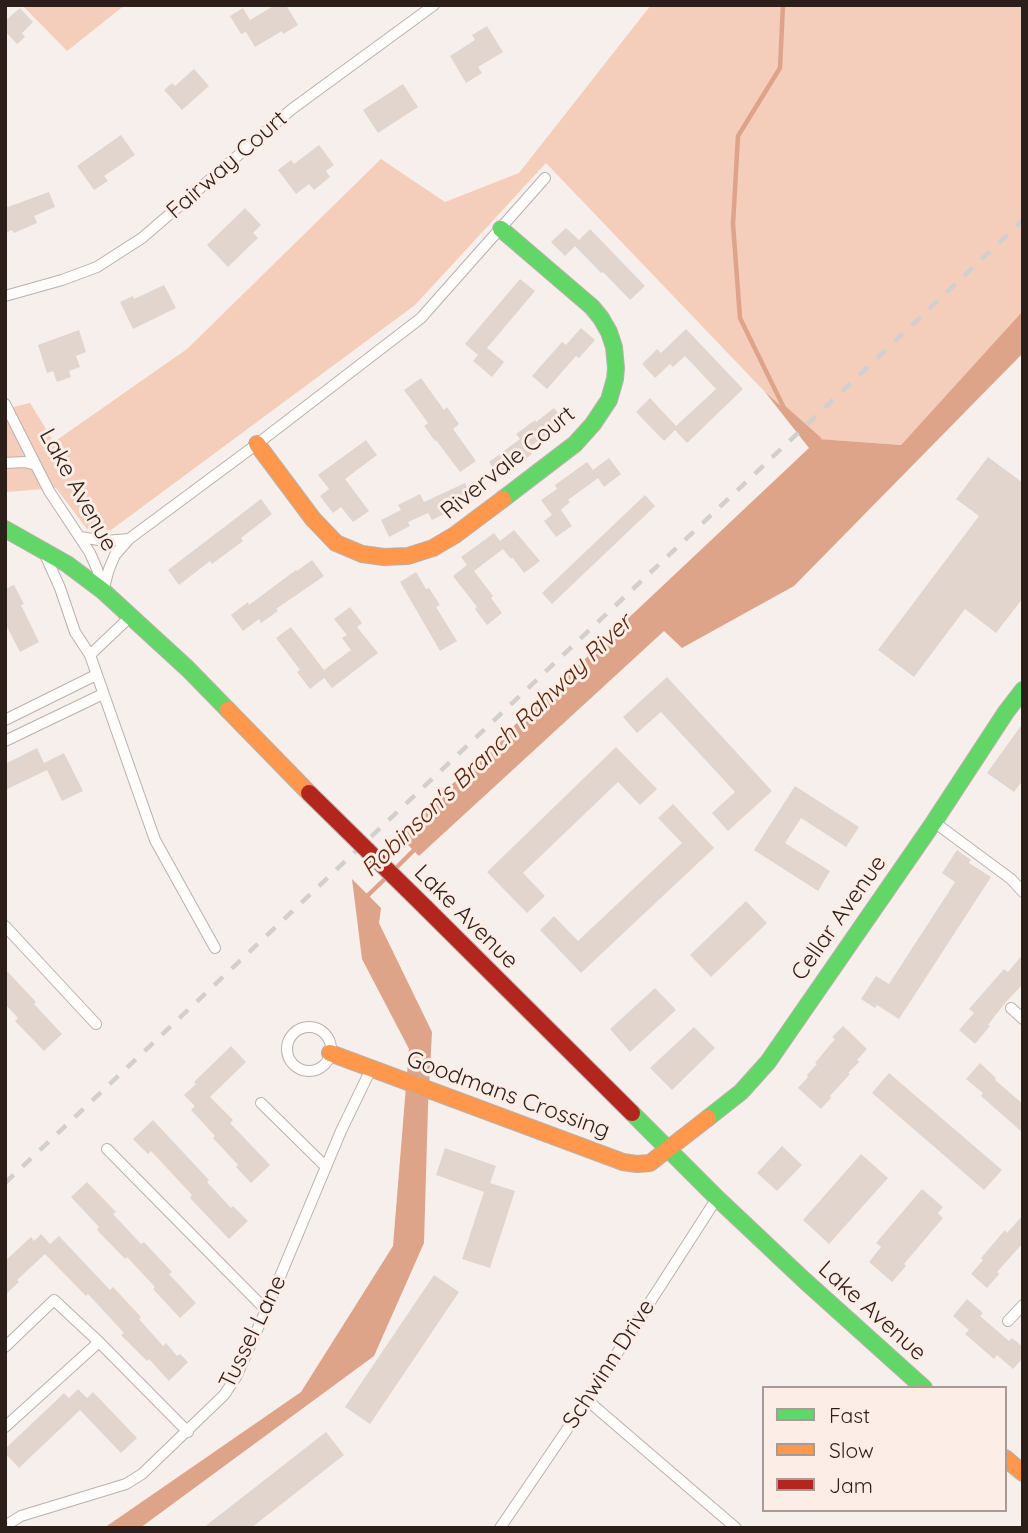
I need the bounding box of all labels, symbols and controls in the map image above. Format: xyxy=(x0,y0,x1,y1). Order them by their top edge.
street label: Fairway Court xyxy=(161,105,293,225)
street label: Rivervale Court xyxy=(435,401,581,525)
street label: Lake Avenue xyxy=(33,424,123,556)
water label: Robinson's Branch Rahway River xyxy=(356,609,638,883)
street label: Cellar Avenue xyxy=(786,850,892,986)
street label: Lake Avenue xyxy=(408,859,524,975)
street label: Goodmans Crossing xyxy=(403,1045,613,1145)
street label: Lake Avenue xyxy=(812,1255,932,1367)
street label: Tussel Lane xyxy=(214,1271,292,1393)
street label: Schwinn Drive xyxy=(557,1294,661,1434)
legend xyxy=(762,1386,1007,1512)
text: Fast xyxy=(829,1402,870,1428)
text: Slow xyxy=(829,1437,874,1463)
text: Jam xyxy=(829,1472,873,1498)

